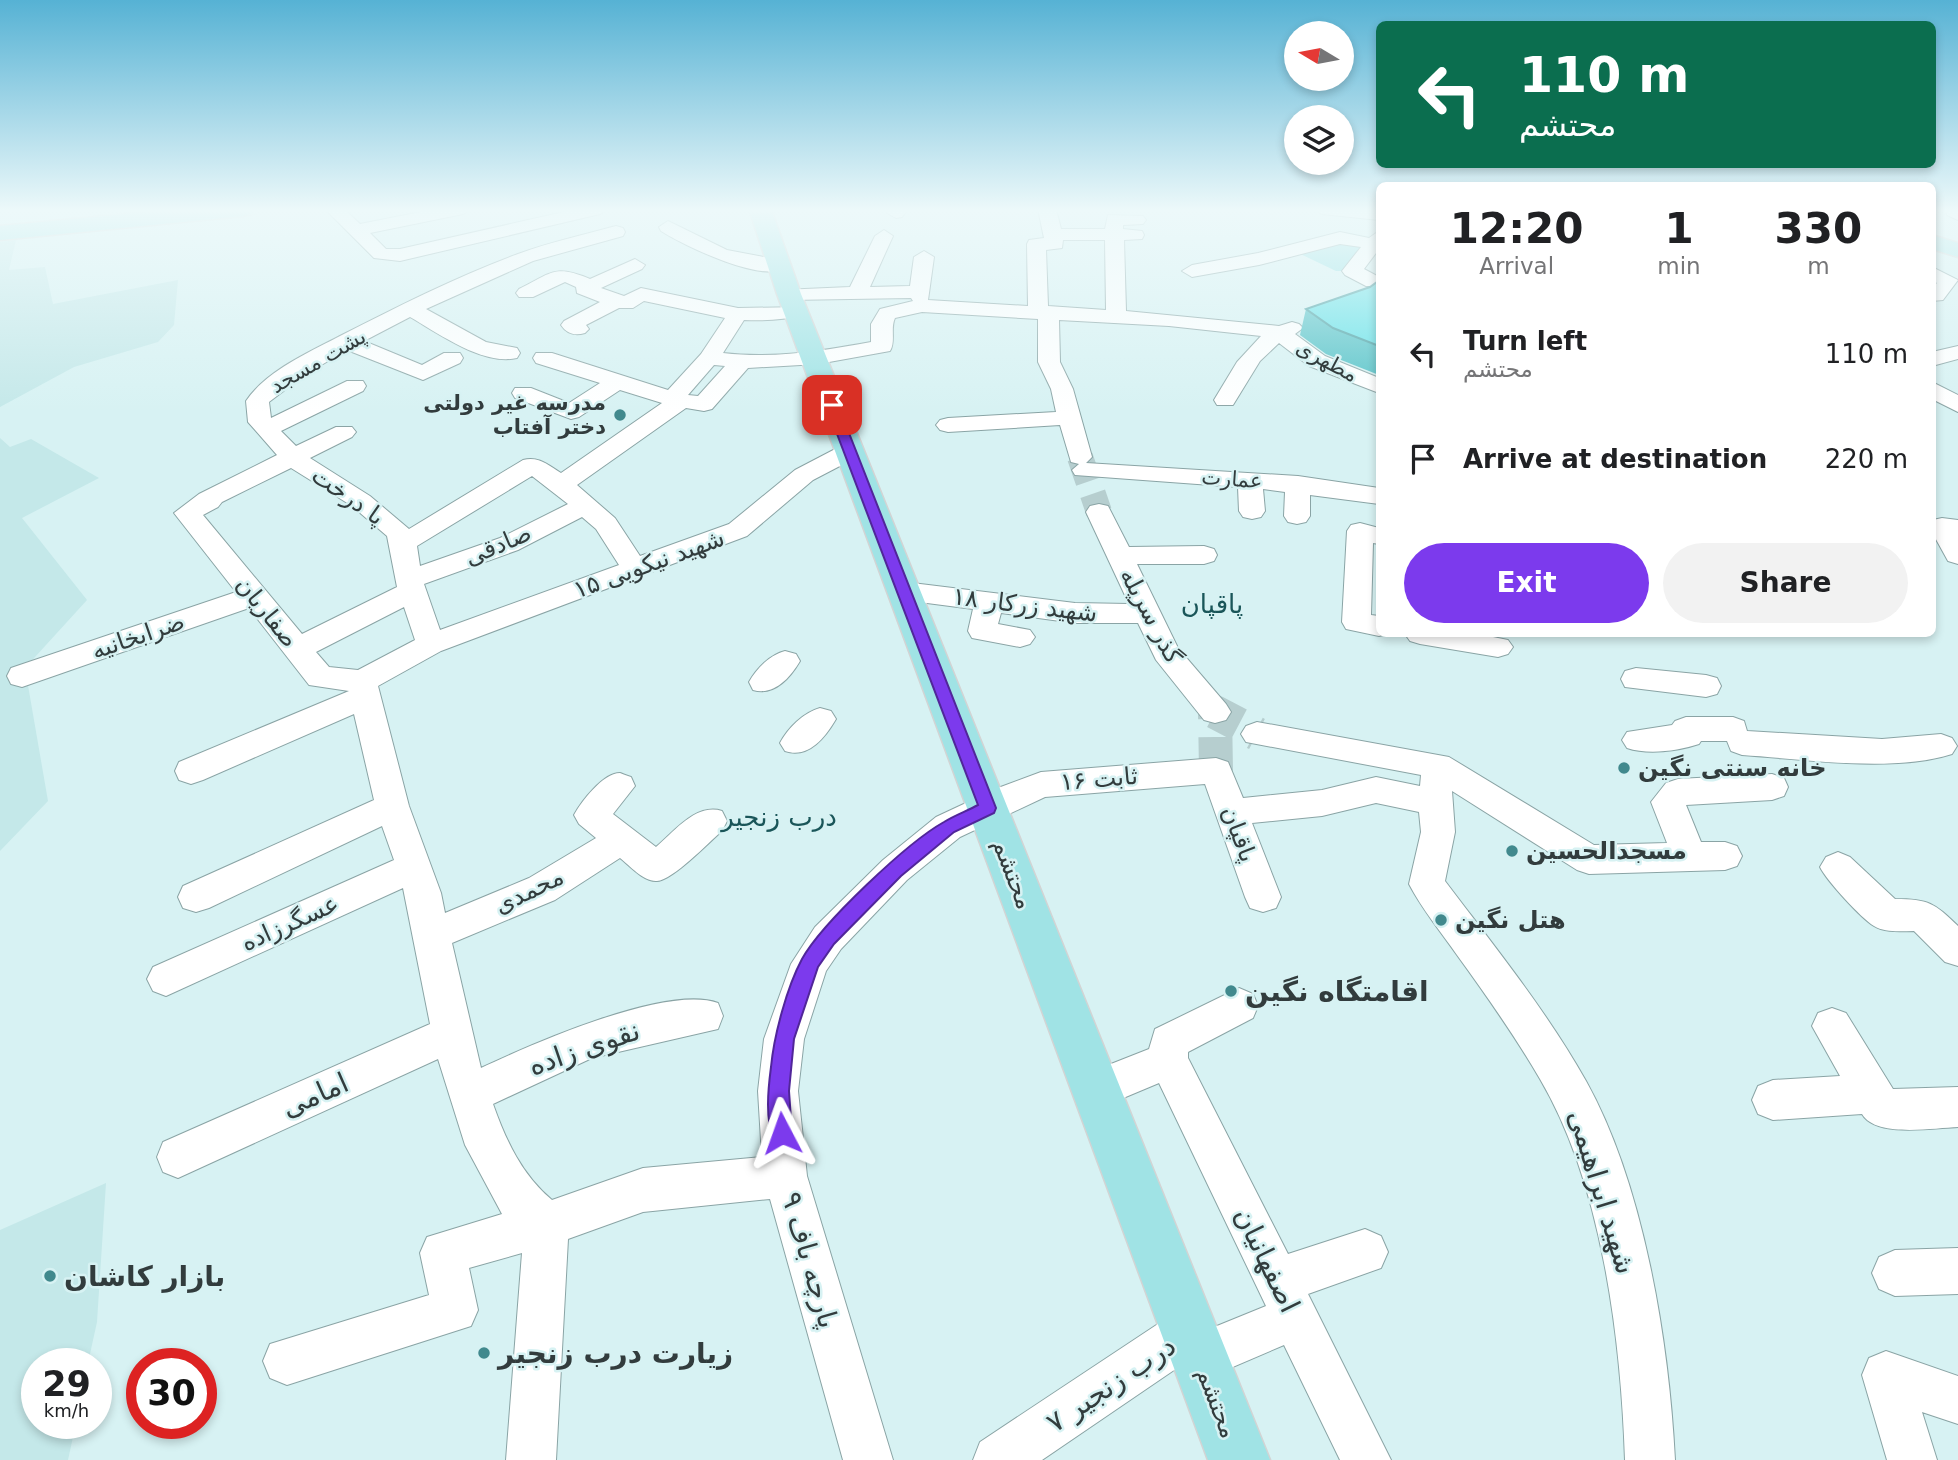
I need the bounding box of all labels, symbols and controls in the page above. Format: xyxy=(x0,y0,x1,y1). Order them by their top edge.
north arrow xyxy=(1284,21,1354,91)
map controls xyxy=(1284,21,1354,175)
text: 110 m xyxy=(1519,47,1689,104)
icon: left xyxy=(1404,49,1495,140)
button: layers xyxy=(1284,105,1354,175)
text: محتشم xyxy=(1519,106,1616,144)
text: 12:20 xyxy=(1450,204,1584,253)
text: 1 xyxy=(1664,204,1694,253)
text: 330 xyxy=(1775,204,1862,253)
text: Arrival xyxy=(1479,253,1554,279)
text: min xyxy=(1657,253,1701,279)
text: m xyxy=(1807,253,1830,279)
street label: پشت مسجد xyxy=(266,324,370,398)
text: Turn left xyxy=(1463,326,1587,356)
street label: مطهری xyxy=(1292,335,1362,387)
icon: left xyxy=(1404,335,1442,373)
text: 110 m xyxy=(1825,339,1908,369)
text: محتشم xyxy=(1463,356,1533,382)
pin xyxy=(802,375,862,435)
icon: arrive xyxy=(813,386,851,424)
place label: مدرسه غیر دولتی دختر آفتاب xyxy=(423,391,606,439)
marker: مدرسه غیر دولتی دختر آفتاب xyxy=(612,407,628,423)
icon: arrive xyxy=(1404,440,1442,478)
text: Arrive at destination xyxy=(1463,444,1767,474)
text: 220 m xyxy=(1825,444,1908,474)
street label: پا درخت xyxy=(306,461,390,531)
street label: عمارت xyxy=(1201,465,1263,493)
street label: صادقی xyxy=(460,518,536,572)
street label: شهید نیکویی ۱۵ xyxy=(570,524,728,604)
button: Exit xyxy=(1404,543,1649,623)
button: Share xyxy=(1663,543,1908,623)
street label: گذر سرپله xyxy=(1114,563,1188,669)
street label: صفاریان xyxy=(230,571,304,653)
street label: شهید زرکار ۱۸ xyxy=(951,582,1099,628)
district label: پاقپان xyxy=(1181,589,1243,619)
street label: ضرابخانیه xyxy=(88,607,188,665)
place label: خانه سنتی نگین xyxy=(1638,754,1826,782)
marker: خانه سنتی نگین xyxy=(1616,760,1632,776)
street label: ثابت ۱۶ xyxy=(1059,762,1139,796)
district label: درب زنجیر xyxy=(719,802,837,833)
street label: پاقپان xyxy=(1216,802,1262,866)
street label: محتشم xyxy=(987,835,1039,913)
place label: مسجدالحسین xyxy=(1526,837,1687,865)
marker: مسجدالحسین xyxy=(1504,843,1520,859)
street label: محمدی xyxy=(490,862,568,920)
street label: عسگرزاده xyxy=(237,889,343,957)
place label: هتل نگین xyxy=(1455,906,1566,934)
marker: هتل نگین xyxy=(1433,912,1449,928)
place label: اقامتگاه نگین xyxy=(1245,975,1429,1008)
marker: اقامتگاه نگین xyxy=(1223,983,1239,999)
street label: نقوی زاده xyxy=(524,1014,644,1082)
street label: امامی xyxy=(276,1066,354,1124)
position arrow xyxy=(745,1096,819,1170)
street label: شهید ابراهیمی xyxy=(1561,1106,1643,1278)
street label: پارچه باف ۹ xyxy=(775,1188,845,1332)
street label: اصفهانیان xyxy=(1228,1202,1306,1318)
place label: بازار کاشان xyxy=(64,1260,225,1293)
marker: بازار کاشان xyxy=(42,1268,58,1284)
street label: درب زنجیر ۷ xyxy=(1040,1329,1182,1439)
place label: زیارت درب زنجیر xyxy=(496,1337,733,1370)
marker: زیارت درب زنجیر xyxy=(476,1345,492,1361)
speed limit sign: 30 xyxy=(126,1348,217,1439)
text: 29 xyxy=(42,1364,91,1404)
street label: محتشم xyxy=(1191,1364,1243,1442)
text: km/h xyxy=(44,1400,89,1421)

